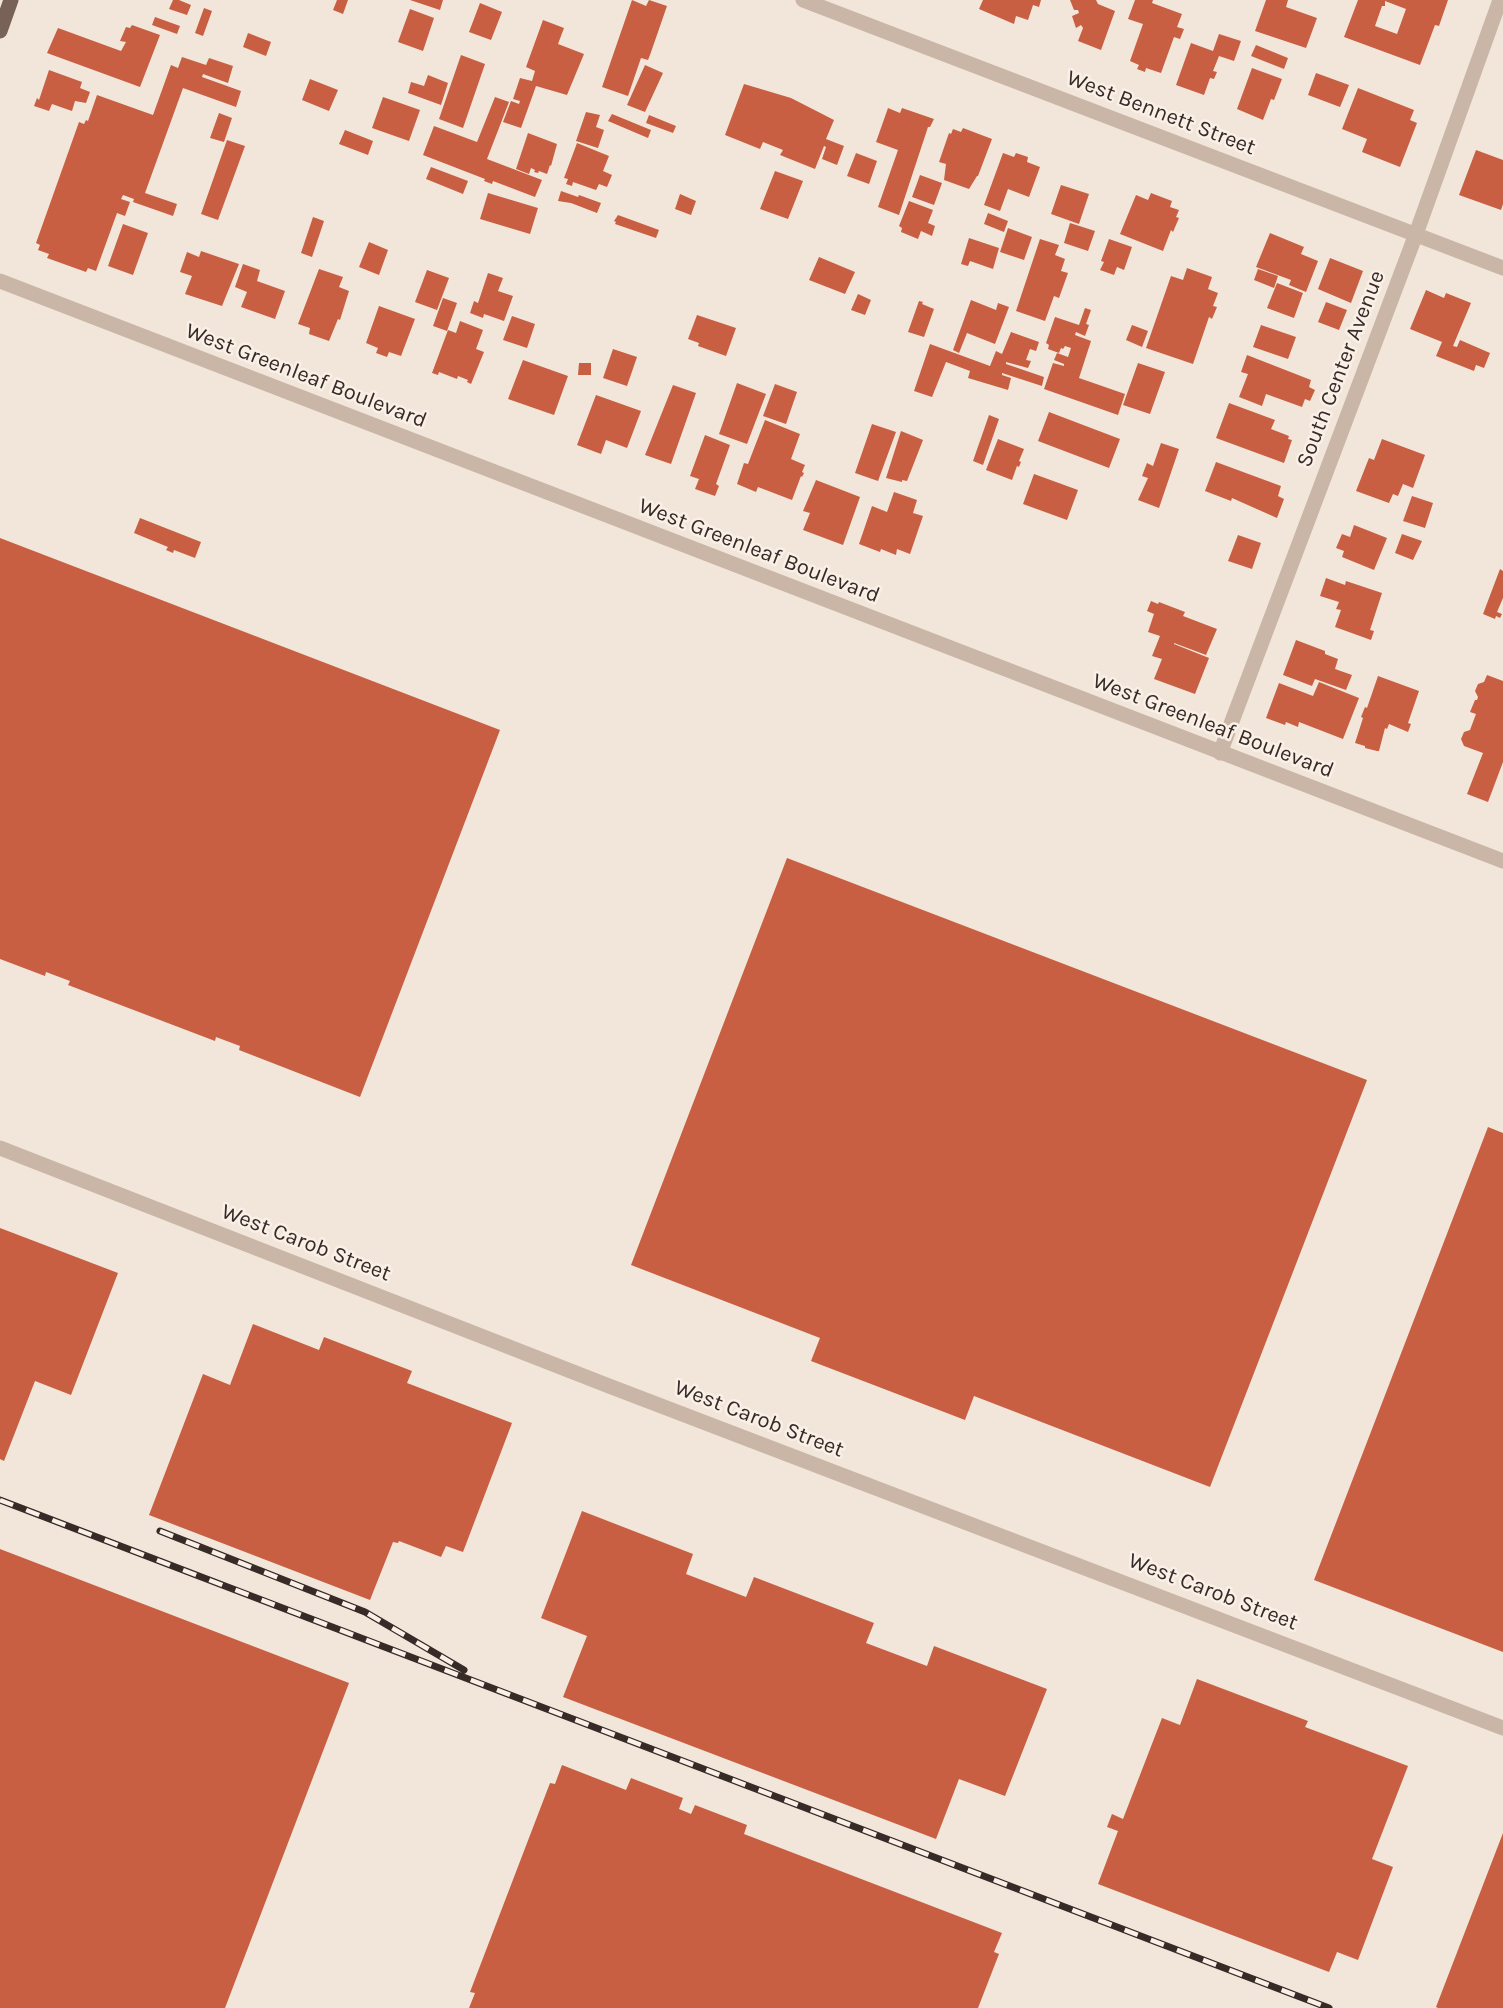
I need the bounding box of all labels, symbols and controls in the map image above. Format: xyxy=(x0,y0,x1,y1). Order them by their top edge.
street label: West Bennett Street xyxy=(1063,65,1259,161)
street label: South Center Avenue xyxy=(1291,267,1391,471)
street label: West Greenleaf Boulevard xyxy=(182,318,430,434)
street label: West Greenleaf Boulevard xyxy=(635,493,883,609)
street label: West Greenleaf Boulevard xyxy=(1089,668,1337,784)
street label: West Carob Street xyxy=(217,1199,395,1287)
street label: West Carob Street xyxy=(670,1375,848,1463)
street label: West Carob Street xyxy=(1124,1548,1302,1636)

